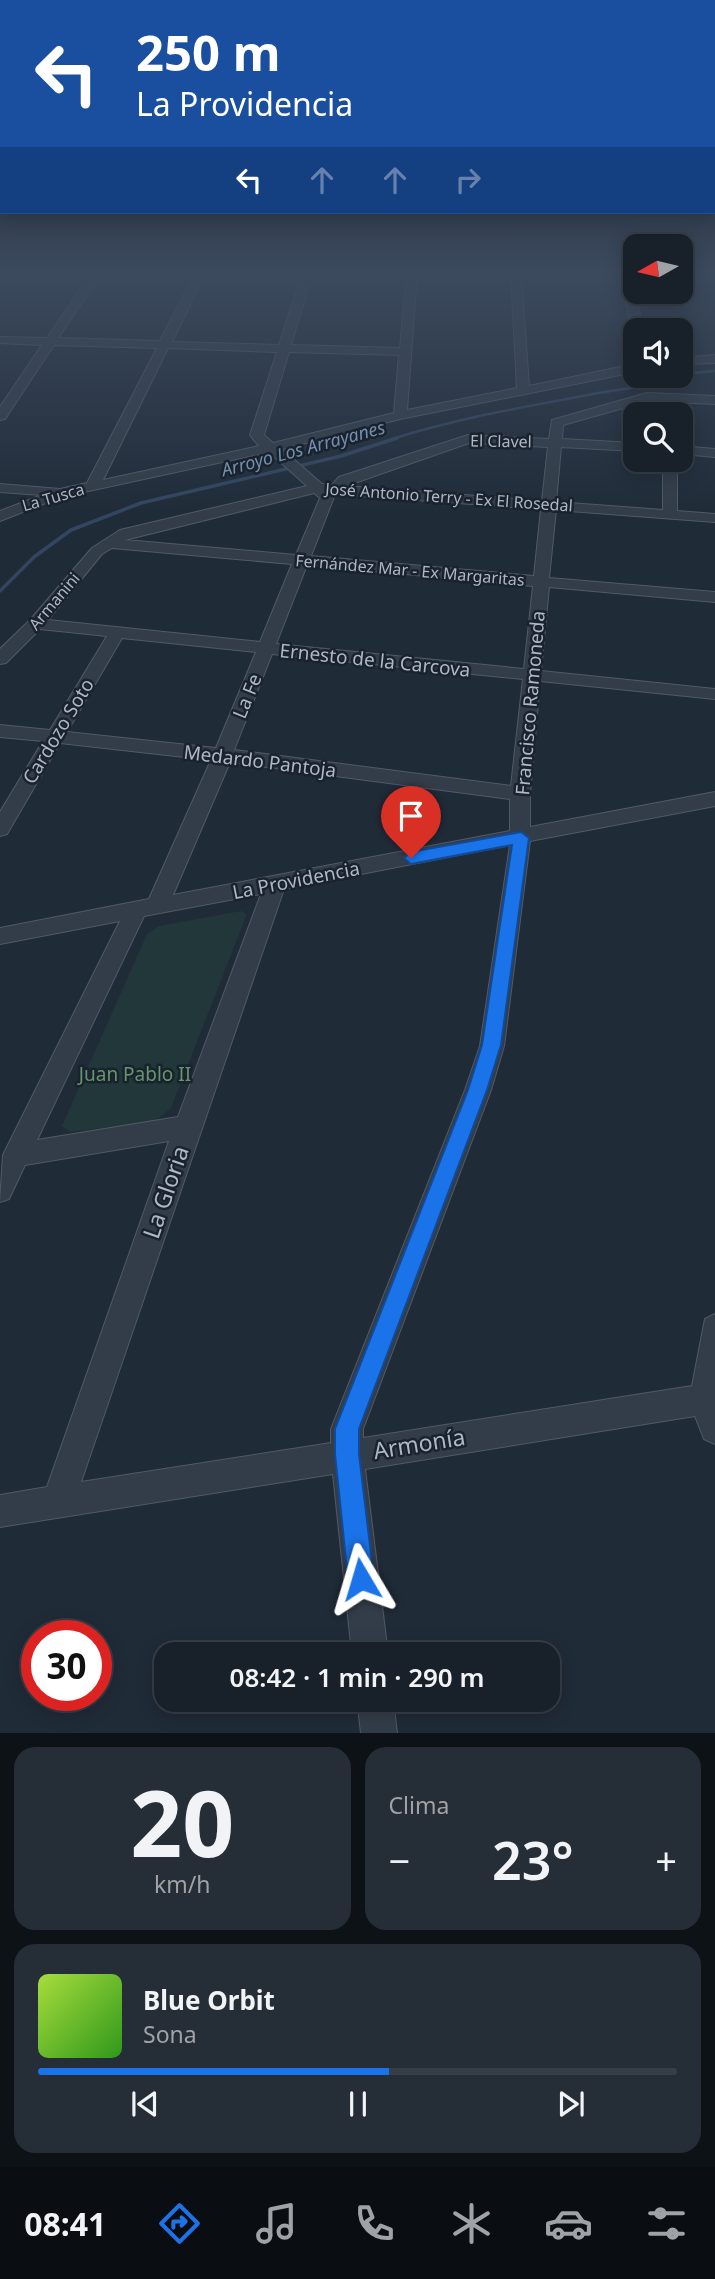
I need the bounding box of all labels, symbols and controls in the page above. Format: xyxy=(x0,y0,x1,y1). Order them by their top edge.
text: 250 m xyxy=(136,19,281,85)
icon: left xyxy=(21,28,112,119)
text: La Providencia xyxy=(136,82,353,125)
icon: left xyxy=(230,161,268,199)
icon: ahead xyxy=(303,161,341,199)
icon: ahead xyxy=(376,161,414,199)
icon: right xyxy=(449,161,487,199)
north arrow xyxy=(623,234,693,304)
map controls xyxy=(623,234,693,472)
button: sound xyxy=(623,318,693,388)
button: search xyxy=(623,402,693,472)
water label: Arroyo Los Arrayanes xyxy=(217,415,388,482)
street label: El Clavel xyxy=(470,429,532,453)
street label: José Antonio Terry - Ex El Rosedal xyxy=(323,477,573,517)
street label: La Tusca xyxy=(19,478,87,516)
street label: Fernández Mar - Ex Margaritas xyxy=(294,549,526,591)
street label: Armanini xyxy=(23,568,85,634)
street label: Francisco Ramoneda xyxy=(509,610,551,796)
street label: Ernesto de la Carcova xyxy=(278,637,472,683)
street label: La Fe xyxy=(226,670,268,722)
street label: Cardozo Soto xyxy=(16,673,100,789)
street label: Medardo Pantoja xyxy=(182,739,338,783)
pin xyxy=(381,786,441,858)
icon: arrive xyxy=(392,797,430,835)
street label: La Providencia xyxy=(230,855,362,905)
park label: Juan Pablo II xyxy=(77,1061,191,1087)
street label: La Gloria xyxy=(134,1141,196,1243)
street label: Armonía xyxy=(371,1420,467,1466)
position arrow xyxy=(324,1542,398,1616)
speed limit sign: 30 xyxy=(21,1620,112,1711)
text: 08:42 · 1 min · 290 m xyxy=(230,1659,484,1695)
text: 20 xyxy=(130,1760,234,1884)
text: Clima xyxy=(389,1789,449,1821)
text: 23° xyxy=(492,1824,574,1895)
text: − xyxy=(389,1834,410,1886)
text: + xyxy=(655,1834,677,1886)
text: km/h xyxy=(154,1868,211,1900)
text: Blue Orbit xyxy=(143,1982,275,2018)
text: Sona xyxy=(143,2018,197,2050)
icon: previous xyxy=(126,2085,164,2123)
icon: pause xyxy=(339,2085,377,2123)
icon: next xyxy=(552,2085,590,2123)
icon: directions xyxy=(155,2199,204,2248)
icon: music xyxy=(252,2199,301,2248)
icon: phone xyxy=(350,2199,399,2248)
icon: climate xyxy=(447,2199,496,2248)
icon: car xyxy=(544,2199,593,2248)
icon: filters xyxy=(642,2199,691,2248)
text: 08:41 xyxy=(24,2202,106,2245)

